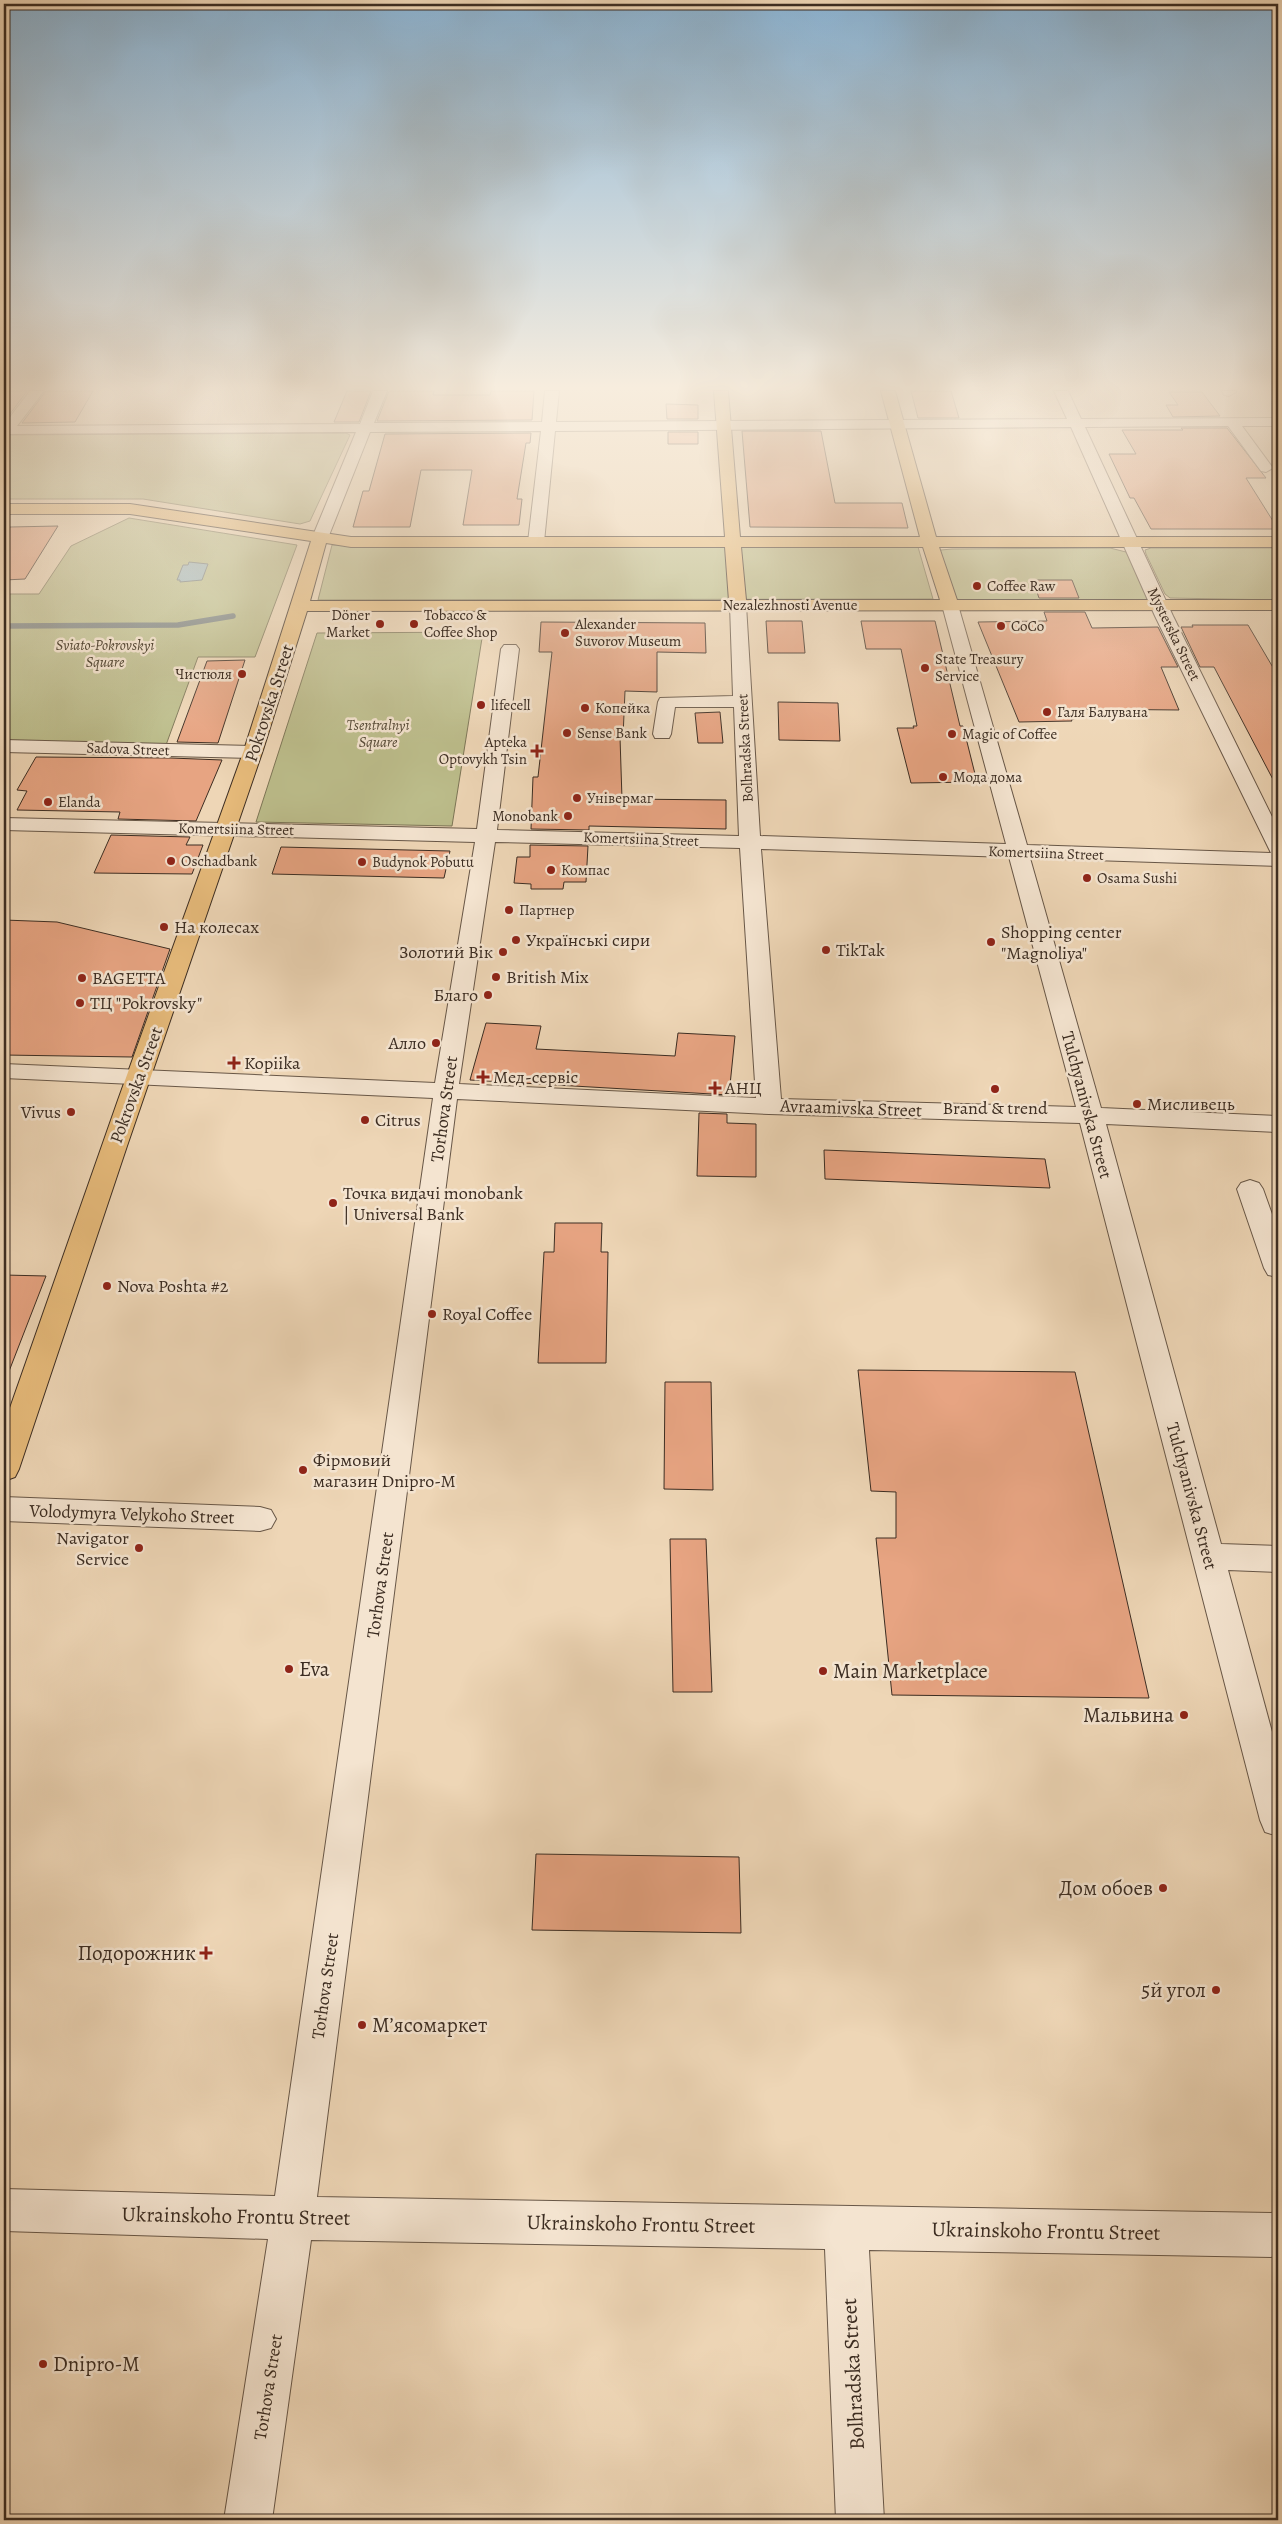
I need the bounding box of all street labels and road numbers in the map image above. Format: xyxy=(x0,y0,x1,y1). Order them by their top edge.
street label: Mystetska Street xyxy=(1143,584,1205,684)
street label: Nezalezhnosti Avenue xyxy=(723,595,858,615)
street label: Pokrovska Street xyxy=(239,641,299,765)
street label: Bolhradska Street xyxy=(732,693,758,803)
street label: Sadova Street xyxy=(86,738,170,760)
street label: Komertsiina Street xyxy=(178,818,294,840)
street label: Komertsiina Street xyxy=(583,827,699,851)
street label: Komertsiina Street xyxy=(988,841,1104,865)
street label: Pokrovska Street xyxy=(104,1023,168,1147)
street label: Tulchyanivska Street xyxy=(1056,1029,1118,1181)
street label: Torhova Street xyxy=(425,1054,463,1164)
street label: Avraamivska Street xyxy=(779,1093,922,1122)
street label: Tulchyanivska Street xyxy=(1161,1420,1223,1572)
street label: Volodymyra Velykoho Street xyxy=(28,1498,235,1530)
street label: Torhova Street xyxy=(361,1530,399,1640)
street label: Torhova Street xyxy=(306,1931,344,2041)
street label: Ukrainskoho Frontu Street xyxy=(121,2200,351,2232)
street label: Ukrainskoho Frontu Street xyxy=(526,2208,756,2240)
street label: Ukrainskoho Frontu Street xyxy=(931,2215,1161,2247)
street label: Bolhradska Street xyxy=(835,2297,871,2451)
street label: Torhova Street xyxy=(248,2332,288,2442)

